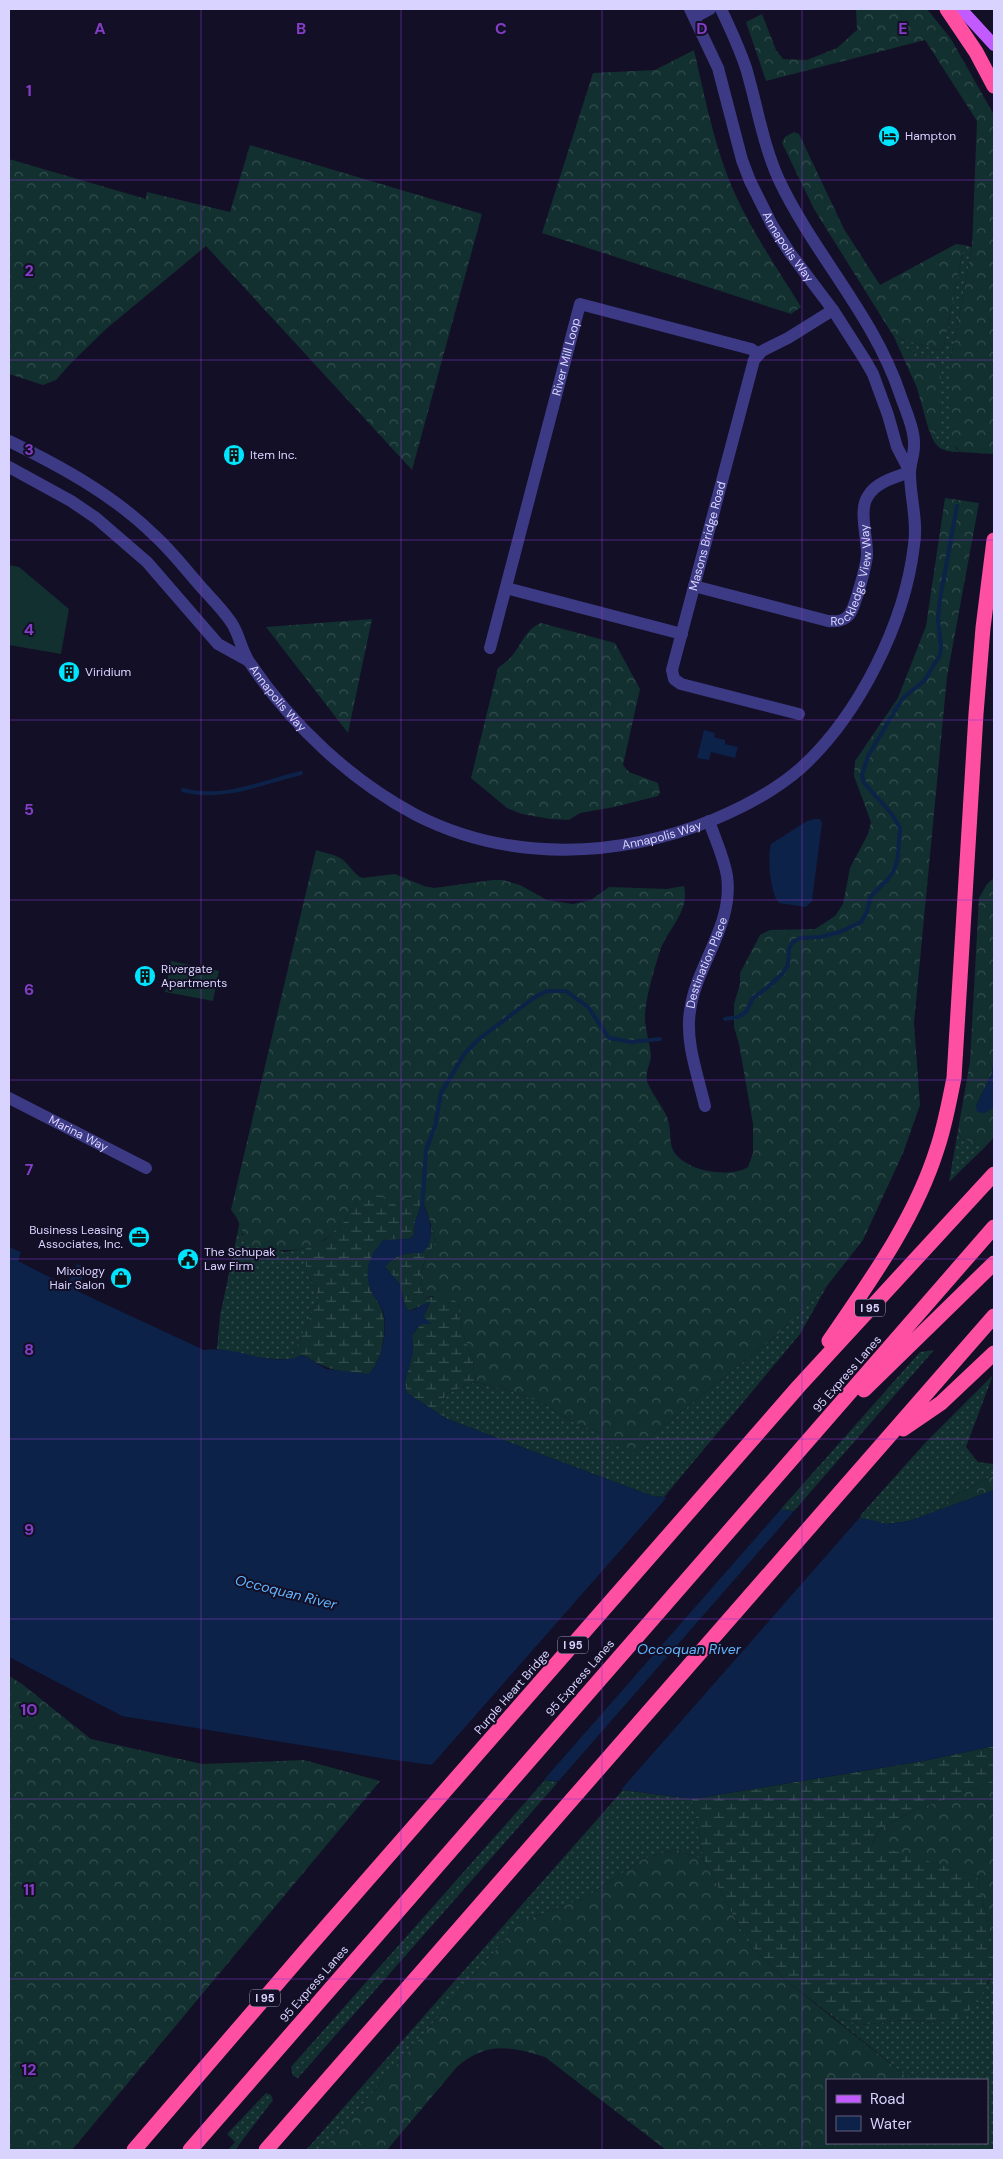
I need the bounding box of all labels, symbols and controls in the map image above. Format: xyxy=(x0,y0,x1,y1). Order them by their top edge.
text: A xyxy=(94,18,106,39)
text: B xyxy=(296,18,306,39)
text: C xyxy=(495,18,507,39)
text: D xyxy=(696,18,708,39)
text: E xyxy=(898,18,908,39)
text: 1 xyxy=(26,80,32,101)
hotel icon: Hampton xyxy=(877,124,901,148)
place label: Hampton xyxy=(905,128,956,144)
street label: Annapolis Way xyxy=(759,209,817,286)
text: 2 xyxy=(24,260,34,281)
street label: River Mill Loop xyxy=(548,316,584,398)
text: 3 xyxy=(24,439,34,460)
building icon: Item Inc. xyxy=(222,443,246,467)
place label: Item Inc. xyxy=(250,447,297,463)
street label: Masons Bridge Road xyxy=(685,480,730,593)
street label: Rockledge View Way xyxy=(830,523,875,629)
text: 4 xyxy=(24,619,34,640)
building icon: Viridium xyxy=(57,660,81,684)
street label: Annapolis Way xyxy=(246,662,310,735)
place label: Viridium xyxy=(85,664,131,680)
text: 5 xyxy=(24,799,34,820)
street label: Annapolis Way xyxy=(621,817,704,853)
street label: Destination Place xyxy=(682,915,731,1010)
place label: Rivergate Apartments xyxy=(161,961,227,991)
building icon: Rivergate Apartments xyxy=(133,964,157,988)
text: 6 xyxy=(24,979,34,1000)
street label: Marina Way xyxy=(46,1112,111,1155)
text: 7 xyxy=(25,1159,34,1180)
place label: Business Leasing Associates, Inc. xyxy=(29,1222,123,1252)
office icon: Business Leasing Associates, Inc. xyxy=(127,1225,151,1249)
place label: The Schupak Law Firm xyxy=(204,1244,275,1274)
public building icon: The Schupak Law Firm xyxy=(176,1247,200,1271)
place label: Mixology Hair Salon xyxy=(50,1263,105,1293)
shop icon: Mixology Hair Salon xyxy=(109,1266,133,1290)
road number: I 95 xyxy=(855,1300,885,1316)
street label: 95 Express Lanes xyxy=(809,1332,885,1416)
text: 8 xyxy=(24,1339,34,1360)
text: 9 xyxy=(24,1519,34,1540)
water label: Occoquan River xyxy=(233,1571,339,1614)
street label: 95 Express Lanes xyxy=(542,1636,618,1720)
road number: I 95 xyxy=(558,1636,588,1654)
water label: Occoquan River xyxy=(637,1640,742,1658)
street label: Purple Heart Bridge xyxy=(471,1646,553,1738)
text: 10 xyxy=(20,1699,38,1720)
text: 11 xyxy=(23,1879,35,1900)
street label: 95 Express Lanes xyxy=(276,1942,352,2026)
road number: I 95 xyxy=(250,1990,280,2006)
text: 12 xyxy=(21,2059,37,2080)
legend xyxy=(826,2079,988,2144)
text: Road xyxy=(870,2089,905,2109)
text: Water xyxy=(870,2114,912,2134)

